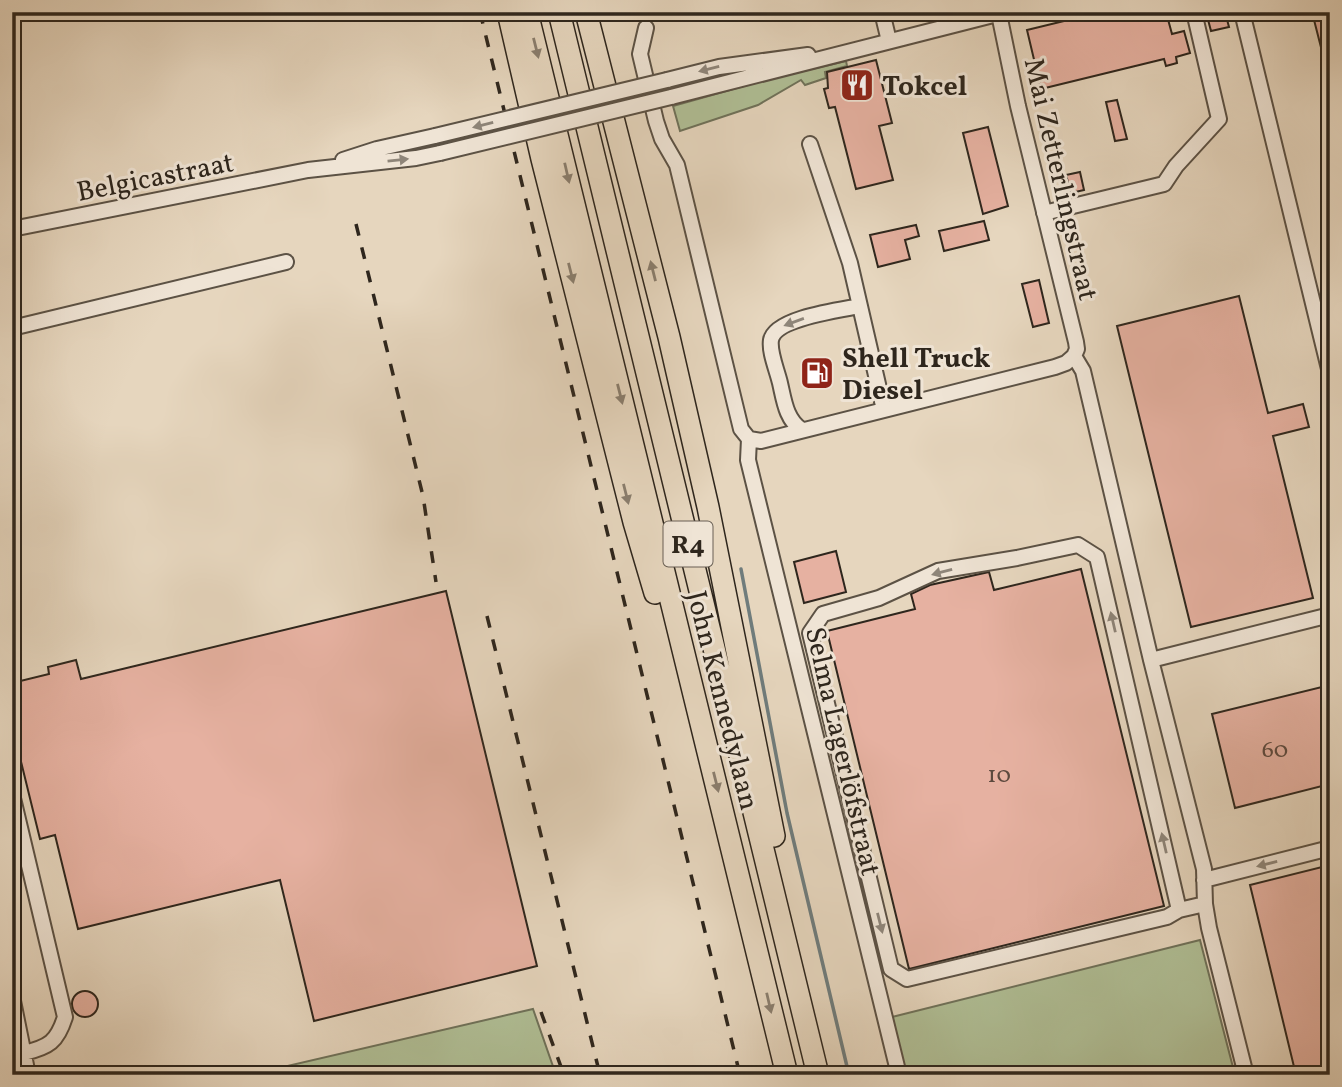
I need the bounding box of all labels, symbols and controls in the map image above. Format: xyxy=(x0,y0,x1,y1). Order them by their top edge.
one-way arrow xyxy=(531,37,542,59)
street label: Mai Zetterlingstraat xyxy=(1013,54,1106,305)
one-way arrow xyxy=(698,64,720,75)
restaurant icon: Tokcel xyxy=(838,66,876,104)
place label: Tokcel xyxy=(882,68,967,107)
one-way arrow xyxy=(472,120,494,131)
street label: Belgicastraat xyxy=(74,144,237,213)
one-way arrow xyxy=(388,154,410,165)
one-way arrow xyxy=(562,162,573,184)
one-way arrow xyxy=(647,260,658,282)
one-way arrow xyxy=(566,262,577,284)
one-way arrow xyxy=(783,317,804,328)
place label: Shell Truck Diesel xyxy=(842,340,991,411)
fuel station icon: Shell Truck Diesel xyxy=(798,354,836,392)
one-way arrow xyxy=(615,383,626,405)
one-way arrow xyxy=(621,483,632,505)
road number: R4 xyxy=(664,522,712,566)
one-way arrow xyxy=(931,567,953,578)
street label: John Kennedylaan xyxy=(675,587,768,814)
one-way arrow xyxy=(1107,610,1118,632)
street label: Selma Lagerlöfstraat xyxy=(794,623,889,880)
house number: 60 xyxy=(1262,734,1288,768)
house number: 10 xyxy=(987,759,1011,793)
one-way arrow xyxy=(710,771,721,793)
one-way arrow xyxy=(1158,832,1169,854)
one-way arrow xyxy=(1256,859,1278,870)
one-way arrow xyxy=(875,912,886,934)
one-way arrow xyxy=(764,992,775,1014)

